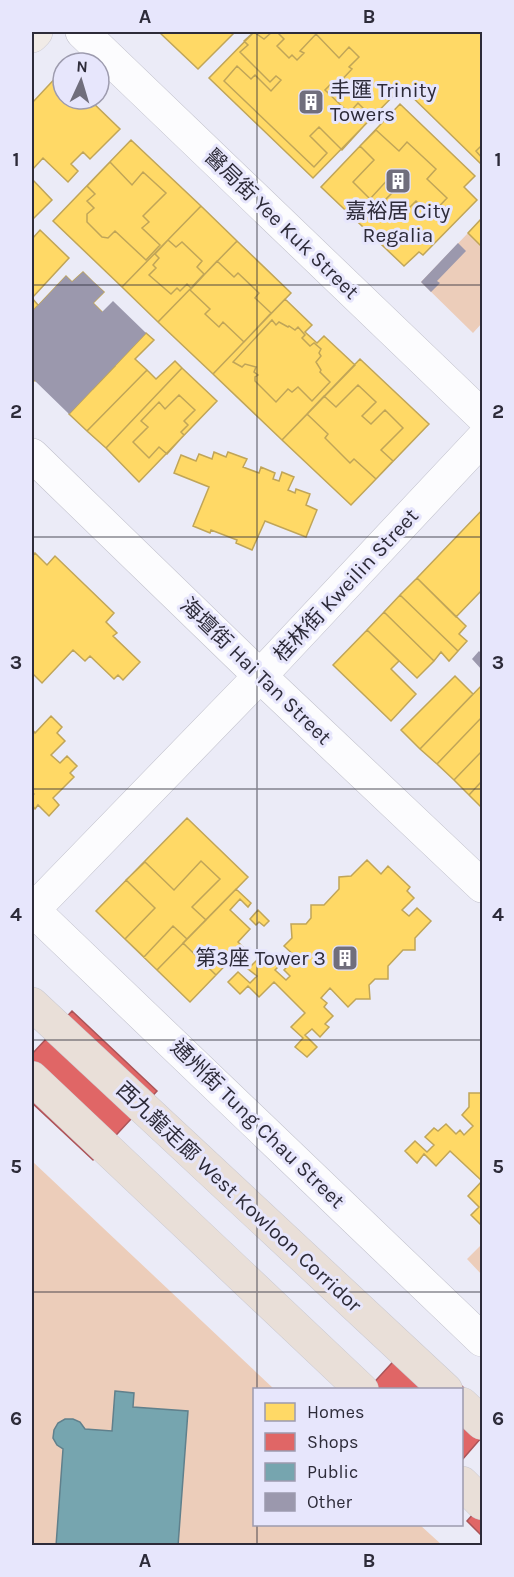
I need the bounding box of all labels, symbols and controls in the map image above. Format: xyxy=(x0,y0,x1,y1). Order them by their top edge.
text: A xyxy=(139,5,152,28)
text: B xyxy=(363,5,375,28)
north arrow xyxy=(51,51,111,111)
text: N xyxy=(76,57,88,76)
place label: 丰匯 Trinity Towers xyxy=(330,78,437,126)
building icon: 丰匯 Trinity Towers xyxy=(296,87,326,117)
street label: 醫局街 Yee Kuk Street xyxy=(200,144,364,304)
text: 1 xyxy=(12,148,20,171)
text: 1 xyxy=(494,148,502,171)
building icon: 嘉裕居 City Regalia xyxy=(383,166,413,196)
place label: 嘉裕居 City Regalia xyxy=(346,199,451,247)
text: 2 xyxy=(10,400,22,423)
text: 2 xyxy=(492,400,504,423)
street label: 桂林街 Kweilin Street xyxy=(269,503,423,666)
street label: 海壇街 Hai Tan Street xyxy=(176,593,336,749)
text: 3 xyxy=(10,651,22,674)
text: 3 xyxy=(492,651,504,674)
text: 4 xyxy=(10,903,22,926)
text: 4 xyxy=(492,903,504,926)
building icon: 第3座 Tower 3 xyxy=(330,943,360,973)
place label: 第3座 Tower 3 xyxy=(195,946,326,970)
street label: 通州街 Tung Chau Street xyxy=(166,1035,350,1213)
street label: 西九龍走廊 West Kowloon Corridor xyxy=(112,1077,367,1317)
text: 5 xyxy=(10,1155,22,1178)
text: 5 xyxy=(492,1155,504,1178)
legend xyxy=(253,1388,463,1526)
text: Homes xyxy=(307,1401,364,1423)
text: 6 xyxy=(10,1407,22,1430)
text: 6 xyxy=(492,1407,504,1430)
text: Shops xyxy=(307,1431,359,1453)
text: Public xyxy=(307,1461,358,1483)
text: Other xyxy=(307,1491,352,1513)
text: A xyxy=(139,1549,152,1572)
text: B xyxy=(363,1549,375,1572)

